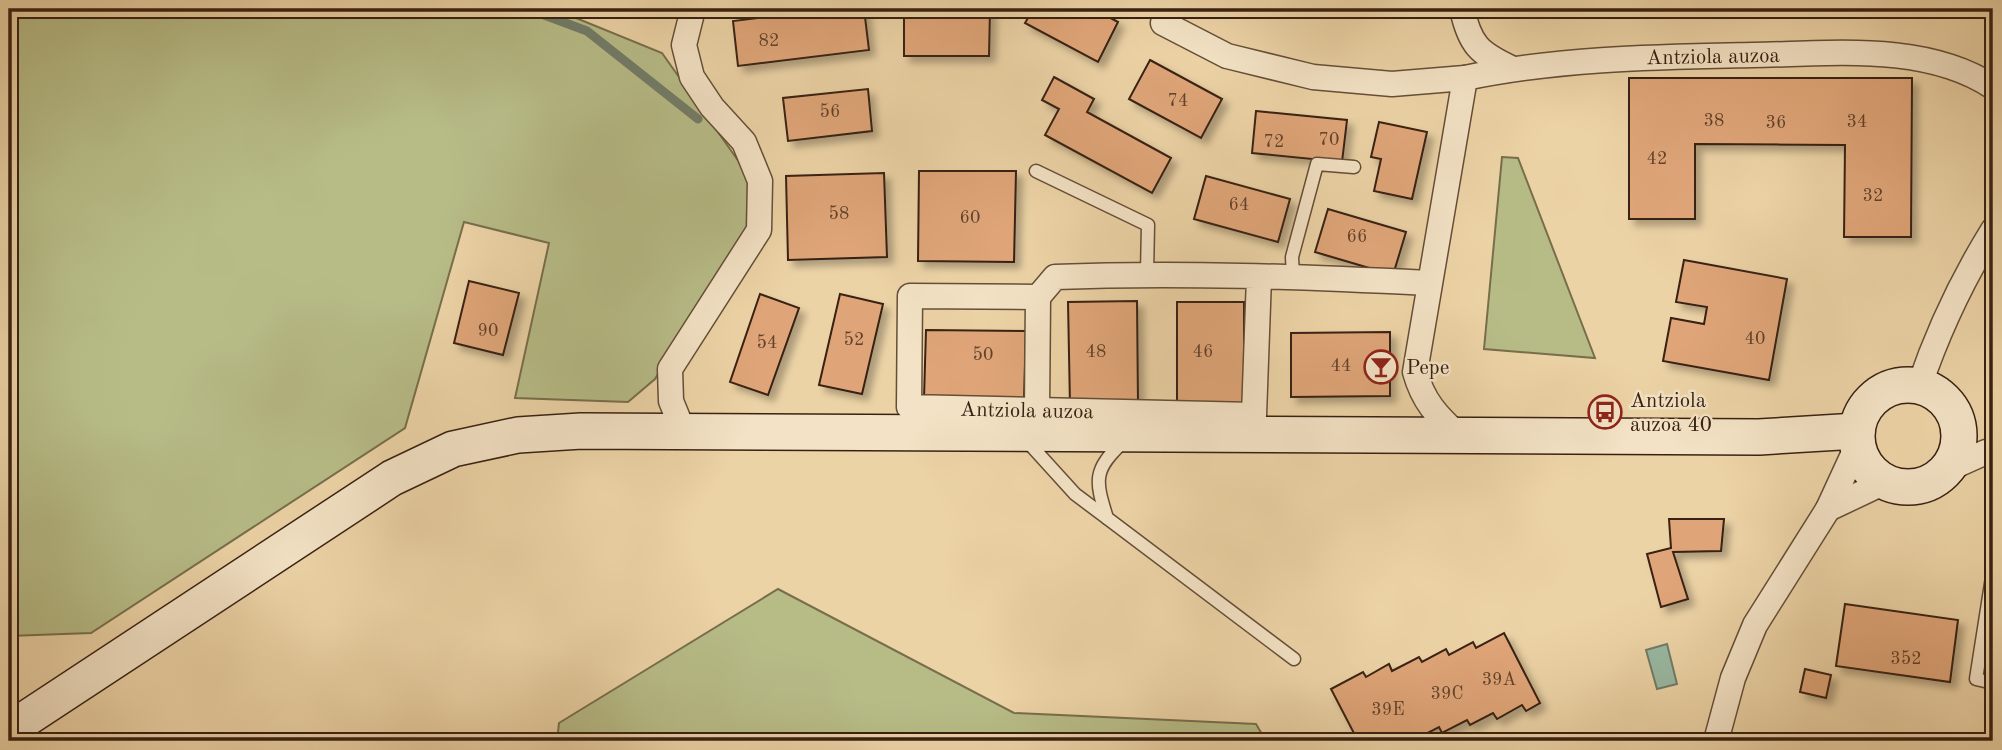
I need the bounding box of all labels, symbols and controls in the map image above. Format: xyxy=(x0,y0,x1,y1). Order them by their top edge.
house number: 82 xyxy=(759,32,779,50)
street label: Antziola auzoa xyxy=(1646,46,1780,69)
house number: 74 xyxy=(1168,92,1188,110)
house number: 56 xyxy=(820,103,840,121)
house number: 38 xyxy=(1704,112,1724,130)
house number: 34 xyxy=(1847,113,1867,131)
house number: 36 xyxy=(1766,114,1786,132)
house number: 70 xyxy=(1319,131,1339,149)
house number: 72 xyxy=(1264,133,1284,151)
house number: 42 xyxy=(1647,150,1667,168)
house number: 32 xyxy=(1863,187,1883,205)
house number: 64 xyxy=(1229,196,1249,214)
house number: 58 xyxy=(829,205,849,223)
house number: 60 xyxy=(960,209,980,227)
house number: 66 xyxy=(1347,228,1367,246)
house number: 90 xyxy=(478,322,498,340)
house number: 40 xyxy=(1745,330,1765,348)
house number: 52 xyxy=(844,331,864,349)
house number: 54 xyxy=(757,334,777,352)
house number: 48 xyxy=(1086,343,1106,361)
house number: 46 xyxy=(1193,343,1213,361)
house number: 50 xyxy=(973,346,993,364)
bar icon: Pepe xyxy=(1362,348,1400,386)
house number: 44 xyxy=(1331,357,1351,375)
place label: Pepe xyxy=(1406,358,1449,379)
place label: Antziola auzoa 40 xyxy=(1630,391,1712,436)
bus stop icon: Antziola auzoa 40 xyxy=(1586,393,1624,431)
street label: Antziola auzoa xyxy=(960,400,1094,423)
house number: 352 xyxy=(1890,650,1922,668)
house number: 39A xyxy=(1482,671,1517,689)
house number: 39C xyxy=(1431,685,1463,703)
house number: 39E xyxy=(1371,701,1405,719)

